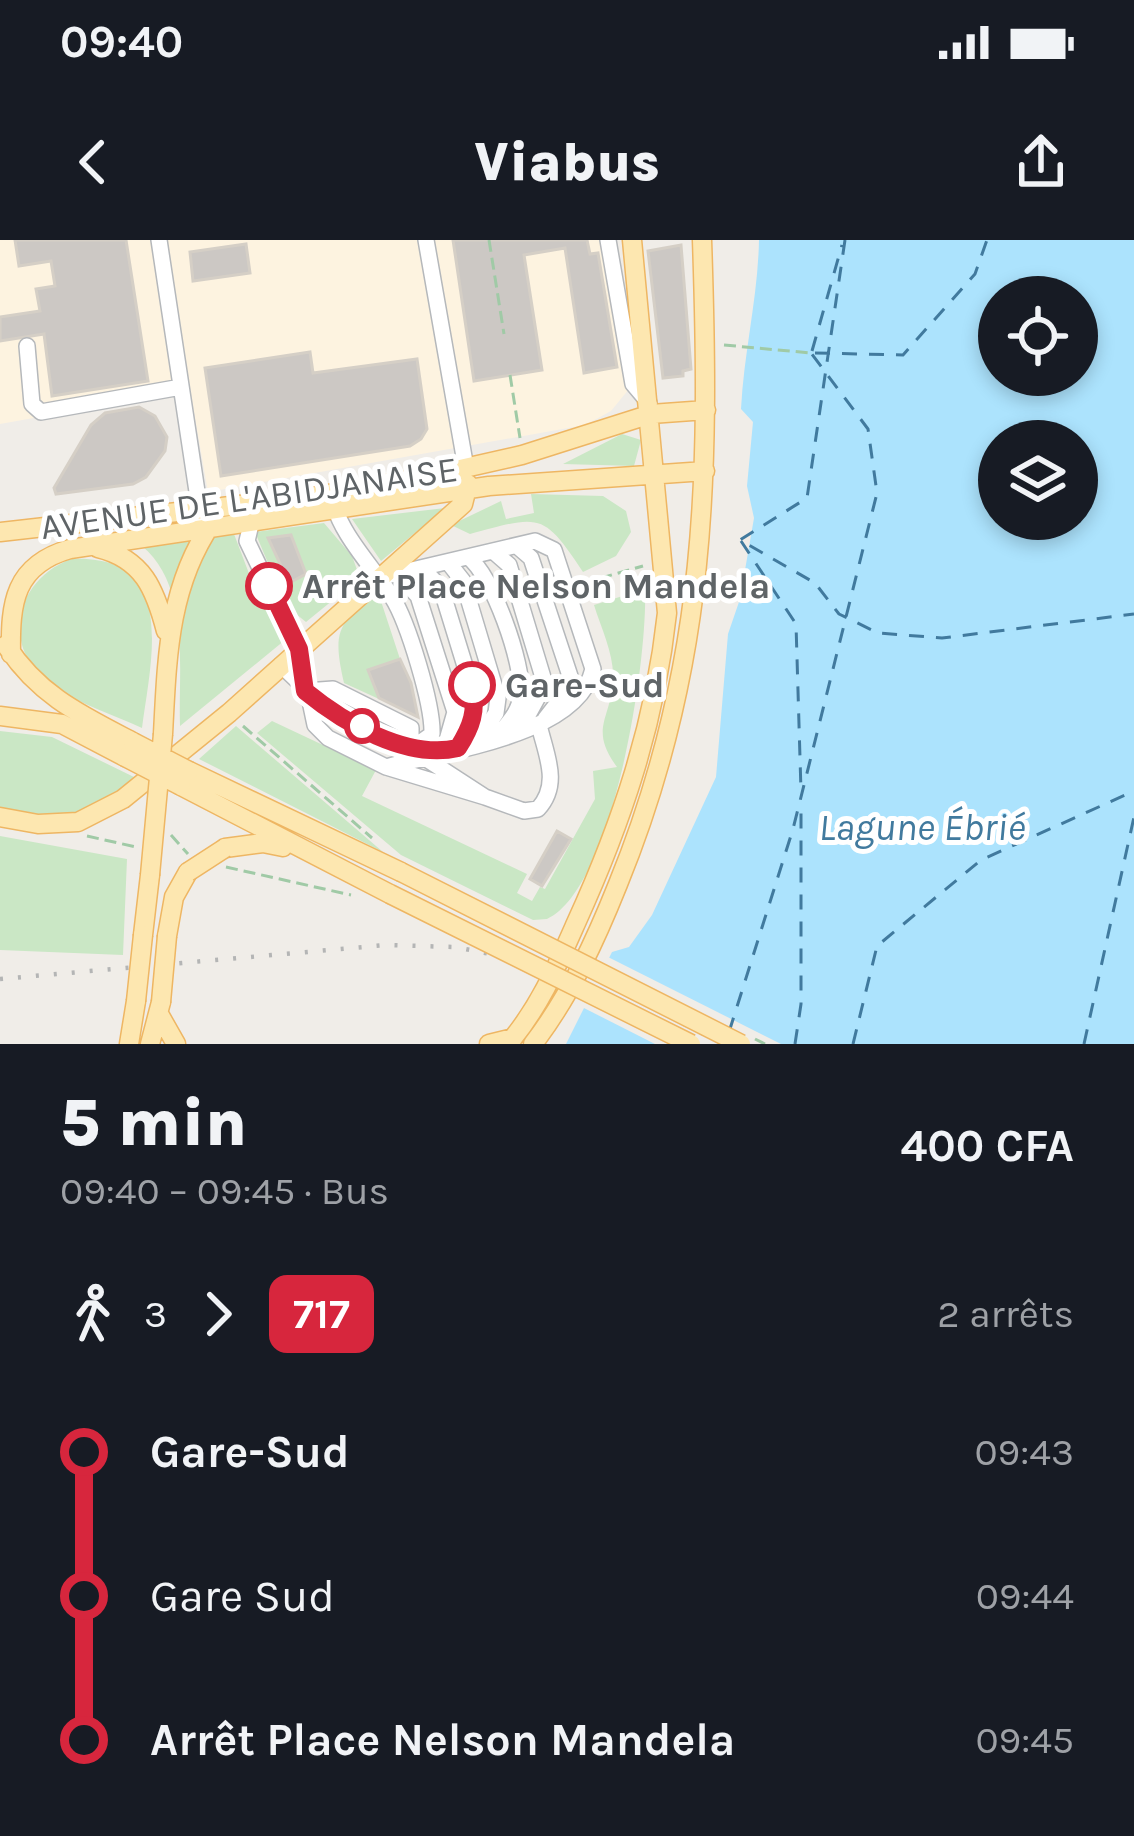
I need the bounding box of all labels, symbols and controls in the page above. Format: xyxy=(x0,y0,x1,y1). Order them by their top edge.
text: 09:40 xyxy=(60,16,183,68)
icon: back xyxy=(60,129,126,195)
icon: share xyxy=(1008,129,1074,195)
text: Viabus xyxy=(474,130,660,194)
map controls xyxy=(978,276,1098,540)
button: locate xyxy=(978,276,1098,396)
button: layers xyxy=(978,420,1098,540)
street label: AVENUE DE L'ABIDJANAISE xyxy=(38,448,460,548)
marker: Arrêt Place Nelson Mandela xyxy=(247,564,291,608)
place label: Arrêt Place Nelson Mandela xyxy=(302,565,770,607)
marker: Gare-Sud xyxy=(450,663,494,707)
place label: Gare-Sud xyxy=(505,664,665,706)
unlabelled marker xyxy=(346,710,378,742)
water label: Lagune Ébrié xyxy=(819,804,1025,850)
text: 5 min xyxy=(60,1084,247,1162)
text: 400 CFA xyxy=(901,1120,1074,1172)
text: 09:40 – 09:45 · Bus xyxy=(60,1168,389,1214)
icon: walk xyxy=(60,1281,126,1347)
icon: forward xyxy=(185,1281,251,1347)
text: 717 xyxy=(293,1289,350,1339)
text: 3 xyxy=(144,1291,167,1337)
text: 2 arrêts xyxy=(937,1291,1074,1337)
text: Gare-Sud xyxy=(150,1426,350,1478)
text: 09:43 xyxy=(974,1429,1074,1475)
text: Gare Sud xyxy=(150,1570,335,1622)
text: 09:44 xyxy=(976,1573,1074,1619)
text: Arrêt Place Nelson Mandela xyxy=(150,1714,735,1766)
text: 09:45 xyxy=(975,1717,1074,1763)

